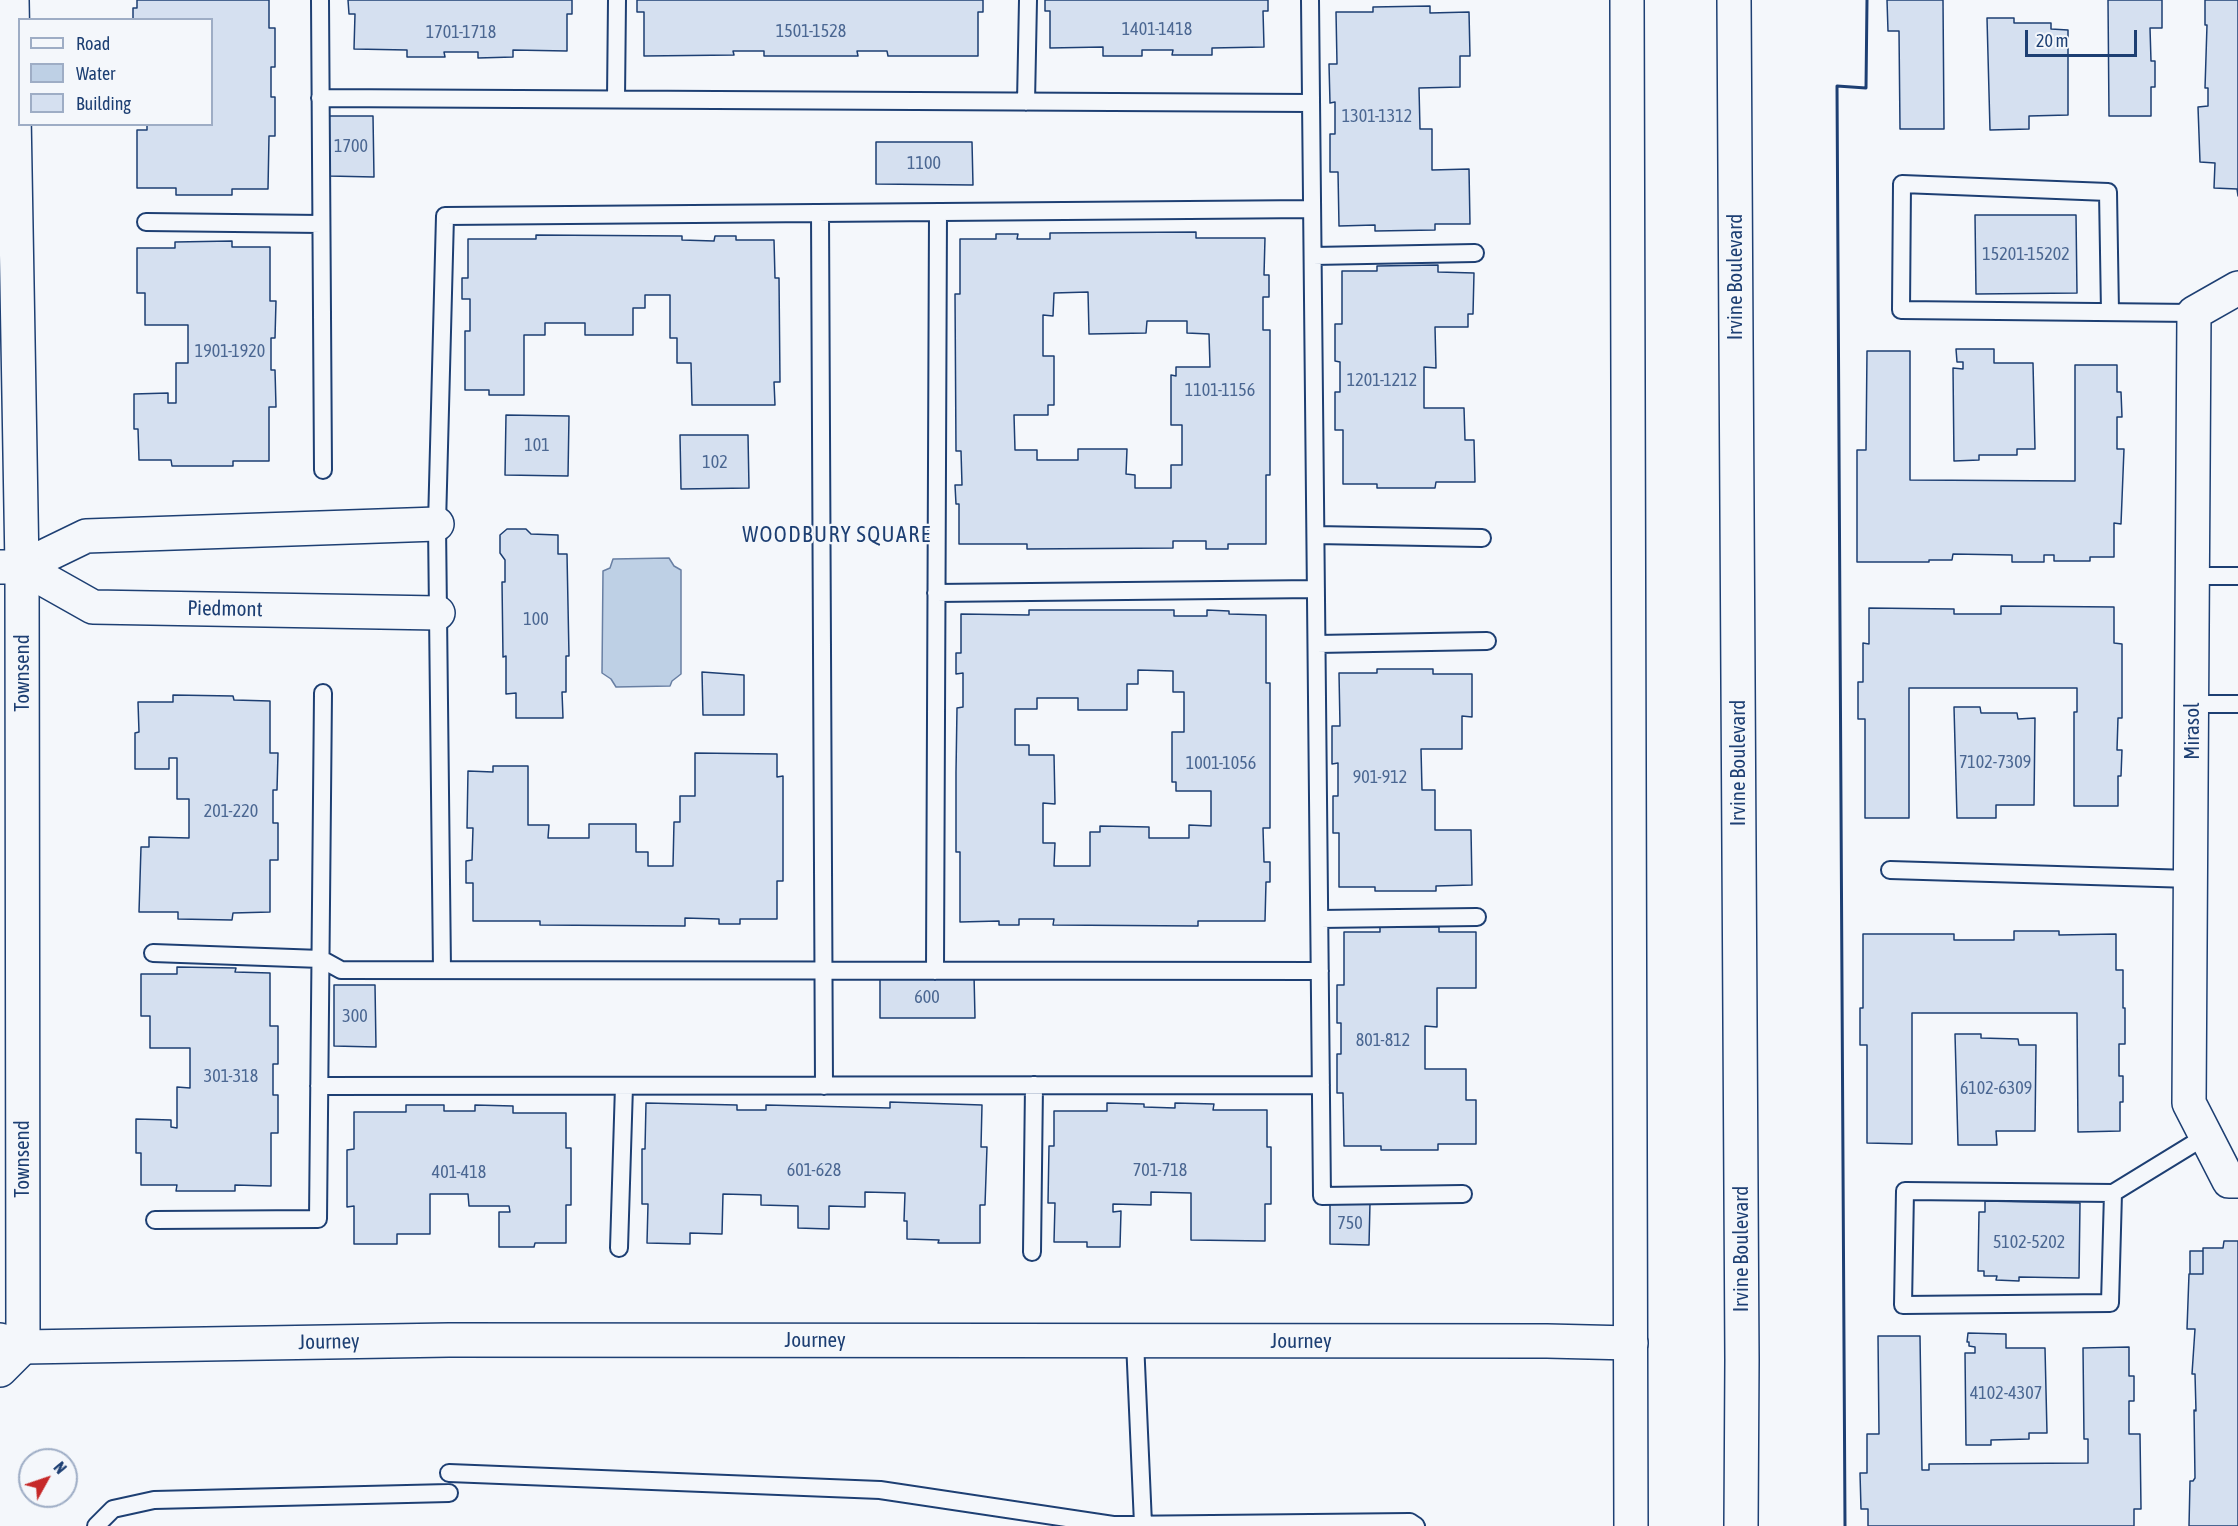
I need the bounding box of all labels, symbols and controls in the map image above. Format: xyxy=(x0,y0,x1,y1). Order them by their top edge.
legend xyxy=(18,18,213,126)
house number: 1401-1418 xyxy=(1122,18,1192,40)
scale bar xyxy=(2028,18,2140,56)
house number: 1501-1528 xyxy=(776,20,846,42)
house number: 1701-1718 xyxy=(426,21,496,43)
text: 20 m xyxy=(2036,30,2068,51)
text: Road xyxy=(76,33,110,54)
text: Water xyxy=(76,63,115,84)
text: Building xyxy=(76,93,131,114)
house number: 1301-1312 xyxy=(1342,105,1412,127)
house number: 1700 xyxy=(334,135,368,157)
house number: 1100 xyxy=(907,152,941,174)
street label: Irvine Boulevard xyxy=(1722,214,1748,340)
house number: 15201-15202 xyxy=(1982,243,2070,265)
house number: 1901-1920 xyxy=(195,340,265,362)
house number: 1201-1212 xyxy=(1347,369,1417,391)
house number: 1101-1156 xyxy=(1185,379,1255,401)
house number: 101 xyxy=(524,434,550,456)
house number: 102 xyxy=(702,451,728,473)
district label: WOODBURY SQUARE xyxy=(742,522,932,548)
street label: Piedmont xyxy=(187,596,263,622)
house number: 100 xyxy=(523,608,549,630)
street label: Townsend xyxy=(9,634,35,712)
street label: Irvine Boulevard xyxy=(1725,700,1751,826)
street label: Mirasol xyxy=(2179,702,2205,760)
house number: 7102-7309 xyxy=(1959,751,2031,773)
house number: 1001-1056 xyxy=(1186,752,1256,774)
house number: 901-912 xyxy=(1353,766,1407,788)
house number: 201-220 xyxy=(204,800,258,822)
house number: 600 xyxy=(914,986,940,1008)
house number: 300 xyxy=(342,1005,368,1027)
house number: 801-812 xyxy=(1356,1029,1410,1051)
house number: 301-318 xyxy=(204,1065,258,1087)
house number: 6102-6309 xyxy=(1960,1077,2032,1099)
street label: Townsend xyxy=(9,1120,35,1198)
house number: 601-628 xyxy=(787,1159,841,1181)
house number: 701-718 xyxy=(1133,1159,1187,1181)
house number: 401-418 xyxy=(432,1161,486,1183)
street label: Irvine Boulevard xyxy=(1728,1186,1754,1312)
house number: 750 xyxy=(1337,1212,1363,1234)
house number: 5102-5202 xyxy=(1993,1231,2065,1253)
street label: Journey xyxy=(784,1327,846,1353)
street label: Journey xyxy=(1270,1328,1332,1354)
street label: Journey xyxy=(298,1329,360,1355)
house number: 4102-4307 xyxy=(1970,1382,2042,1404)
north arrow xyxy=(18,1448,78,1508)
text: N xyxy=(50,1458,70,1477)

